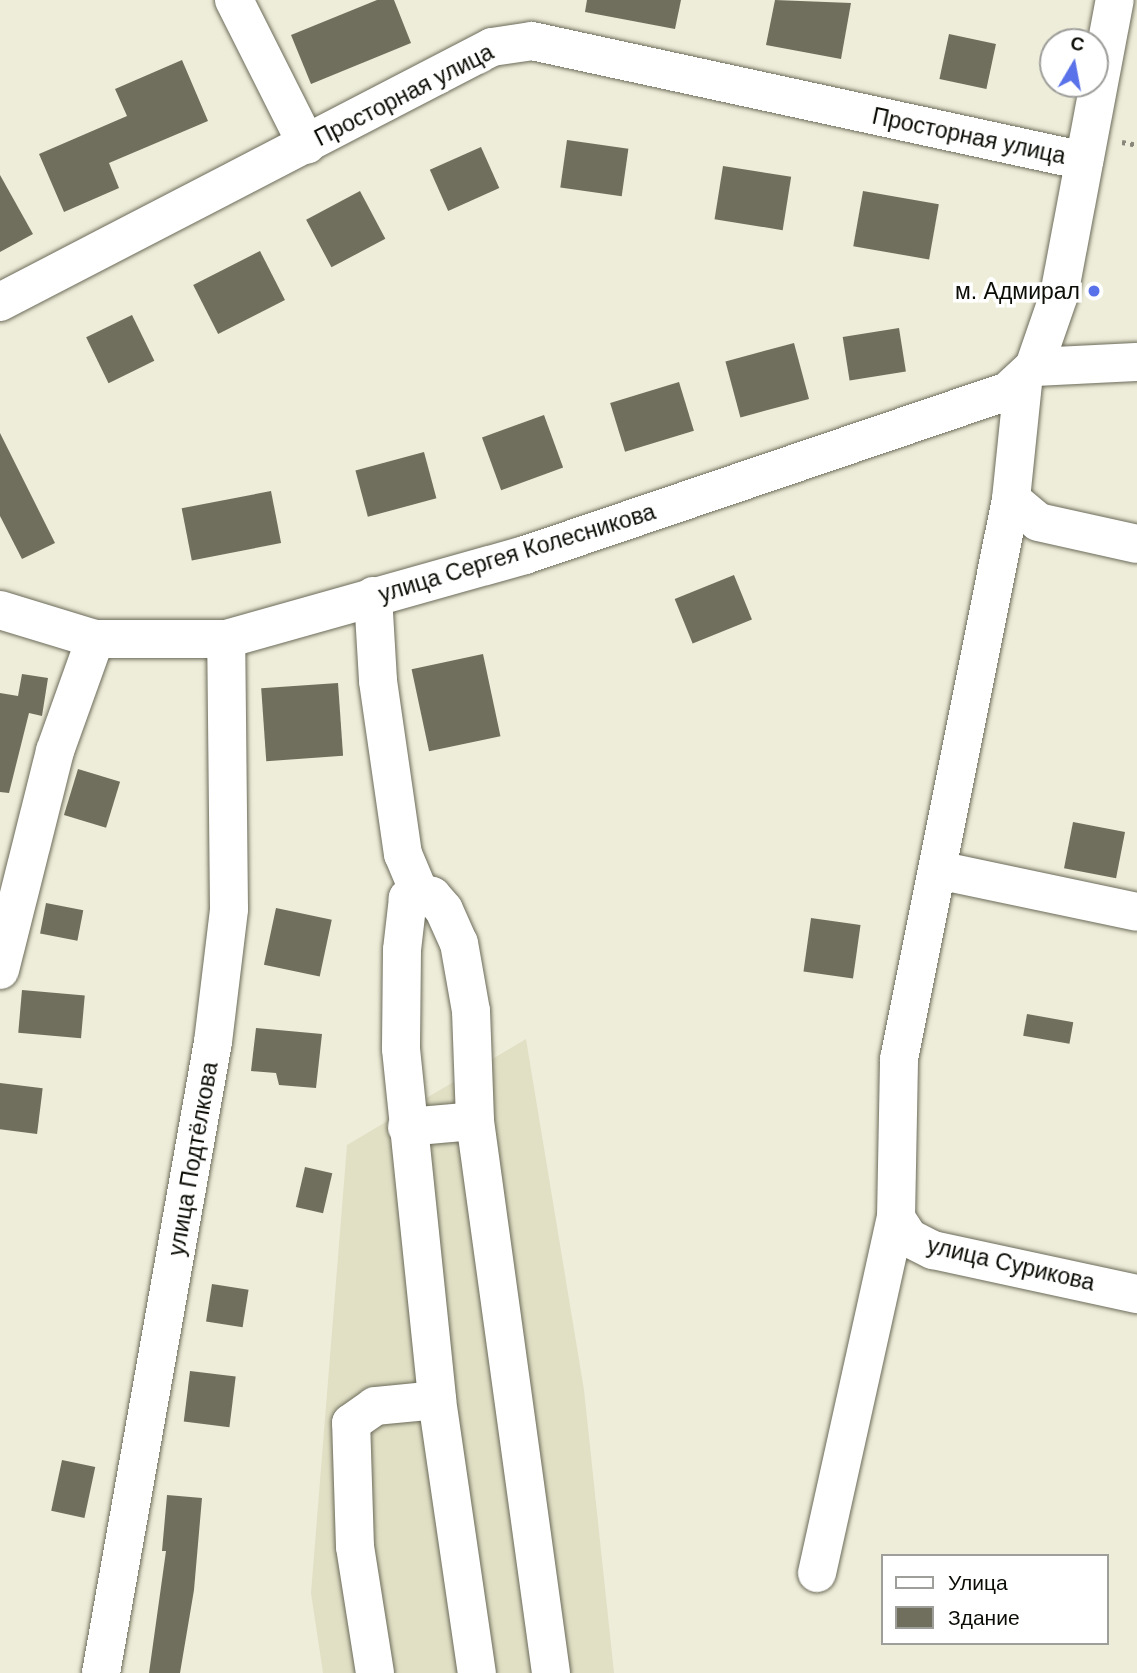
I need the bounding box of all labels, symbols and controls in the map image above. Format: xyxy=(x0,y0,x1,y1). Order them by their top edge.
north arrow xyxy=(1039,28,1109,98)
text: С xyxy=(1069,32,1086,55)
street label: Просторная улица xyxy=(310,38,498,152)
street label: Просторная улица xyxy=(870,102,1068,170)
place label: м. Адмирал xyxy=(955,277,1080,305)
marker: м. Адмирал xyxy=(1086,283,1102,299)
street label: улица Сергея Колесникова xyxy=(375,498,659,608)
street label: улица Подтёлкова xyxy=(162,1060,224,1258)
street label: улица Сурикова xyxy=(925,1231,1097,1297)
legend xyxy=(881,1554,1109,1645)
text: Улица xyxy=(948,1571,1008,1594)
text: Здание xyxy=(948,1606,1020,1629)

